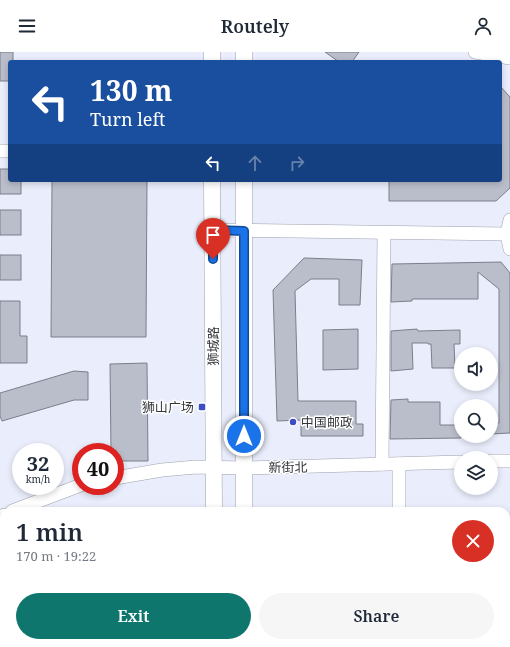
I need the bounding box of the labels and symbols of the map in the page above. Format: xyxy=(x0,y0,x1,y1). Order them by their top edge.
pin xyxy=(196,218,230,259)
street label: 狮城路 xyxy=(204,326,222,366)
place label: 狮山广场 xyxy=(142,398,194,416)
marker: 狮山广场 xyxy=(197,402,207,412)
place label: 中国邮政 xyxy=(301,413,353,431)
position arrow xyxy=(223,415,265,457)
marker: 中国邮政 xyxy=(288,417,298,427)
speed limit sign: 40 xyxy=(72,443,124,495)
street label: 新街北 xyxy=(268,458,308,476)

